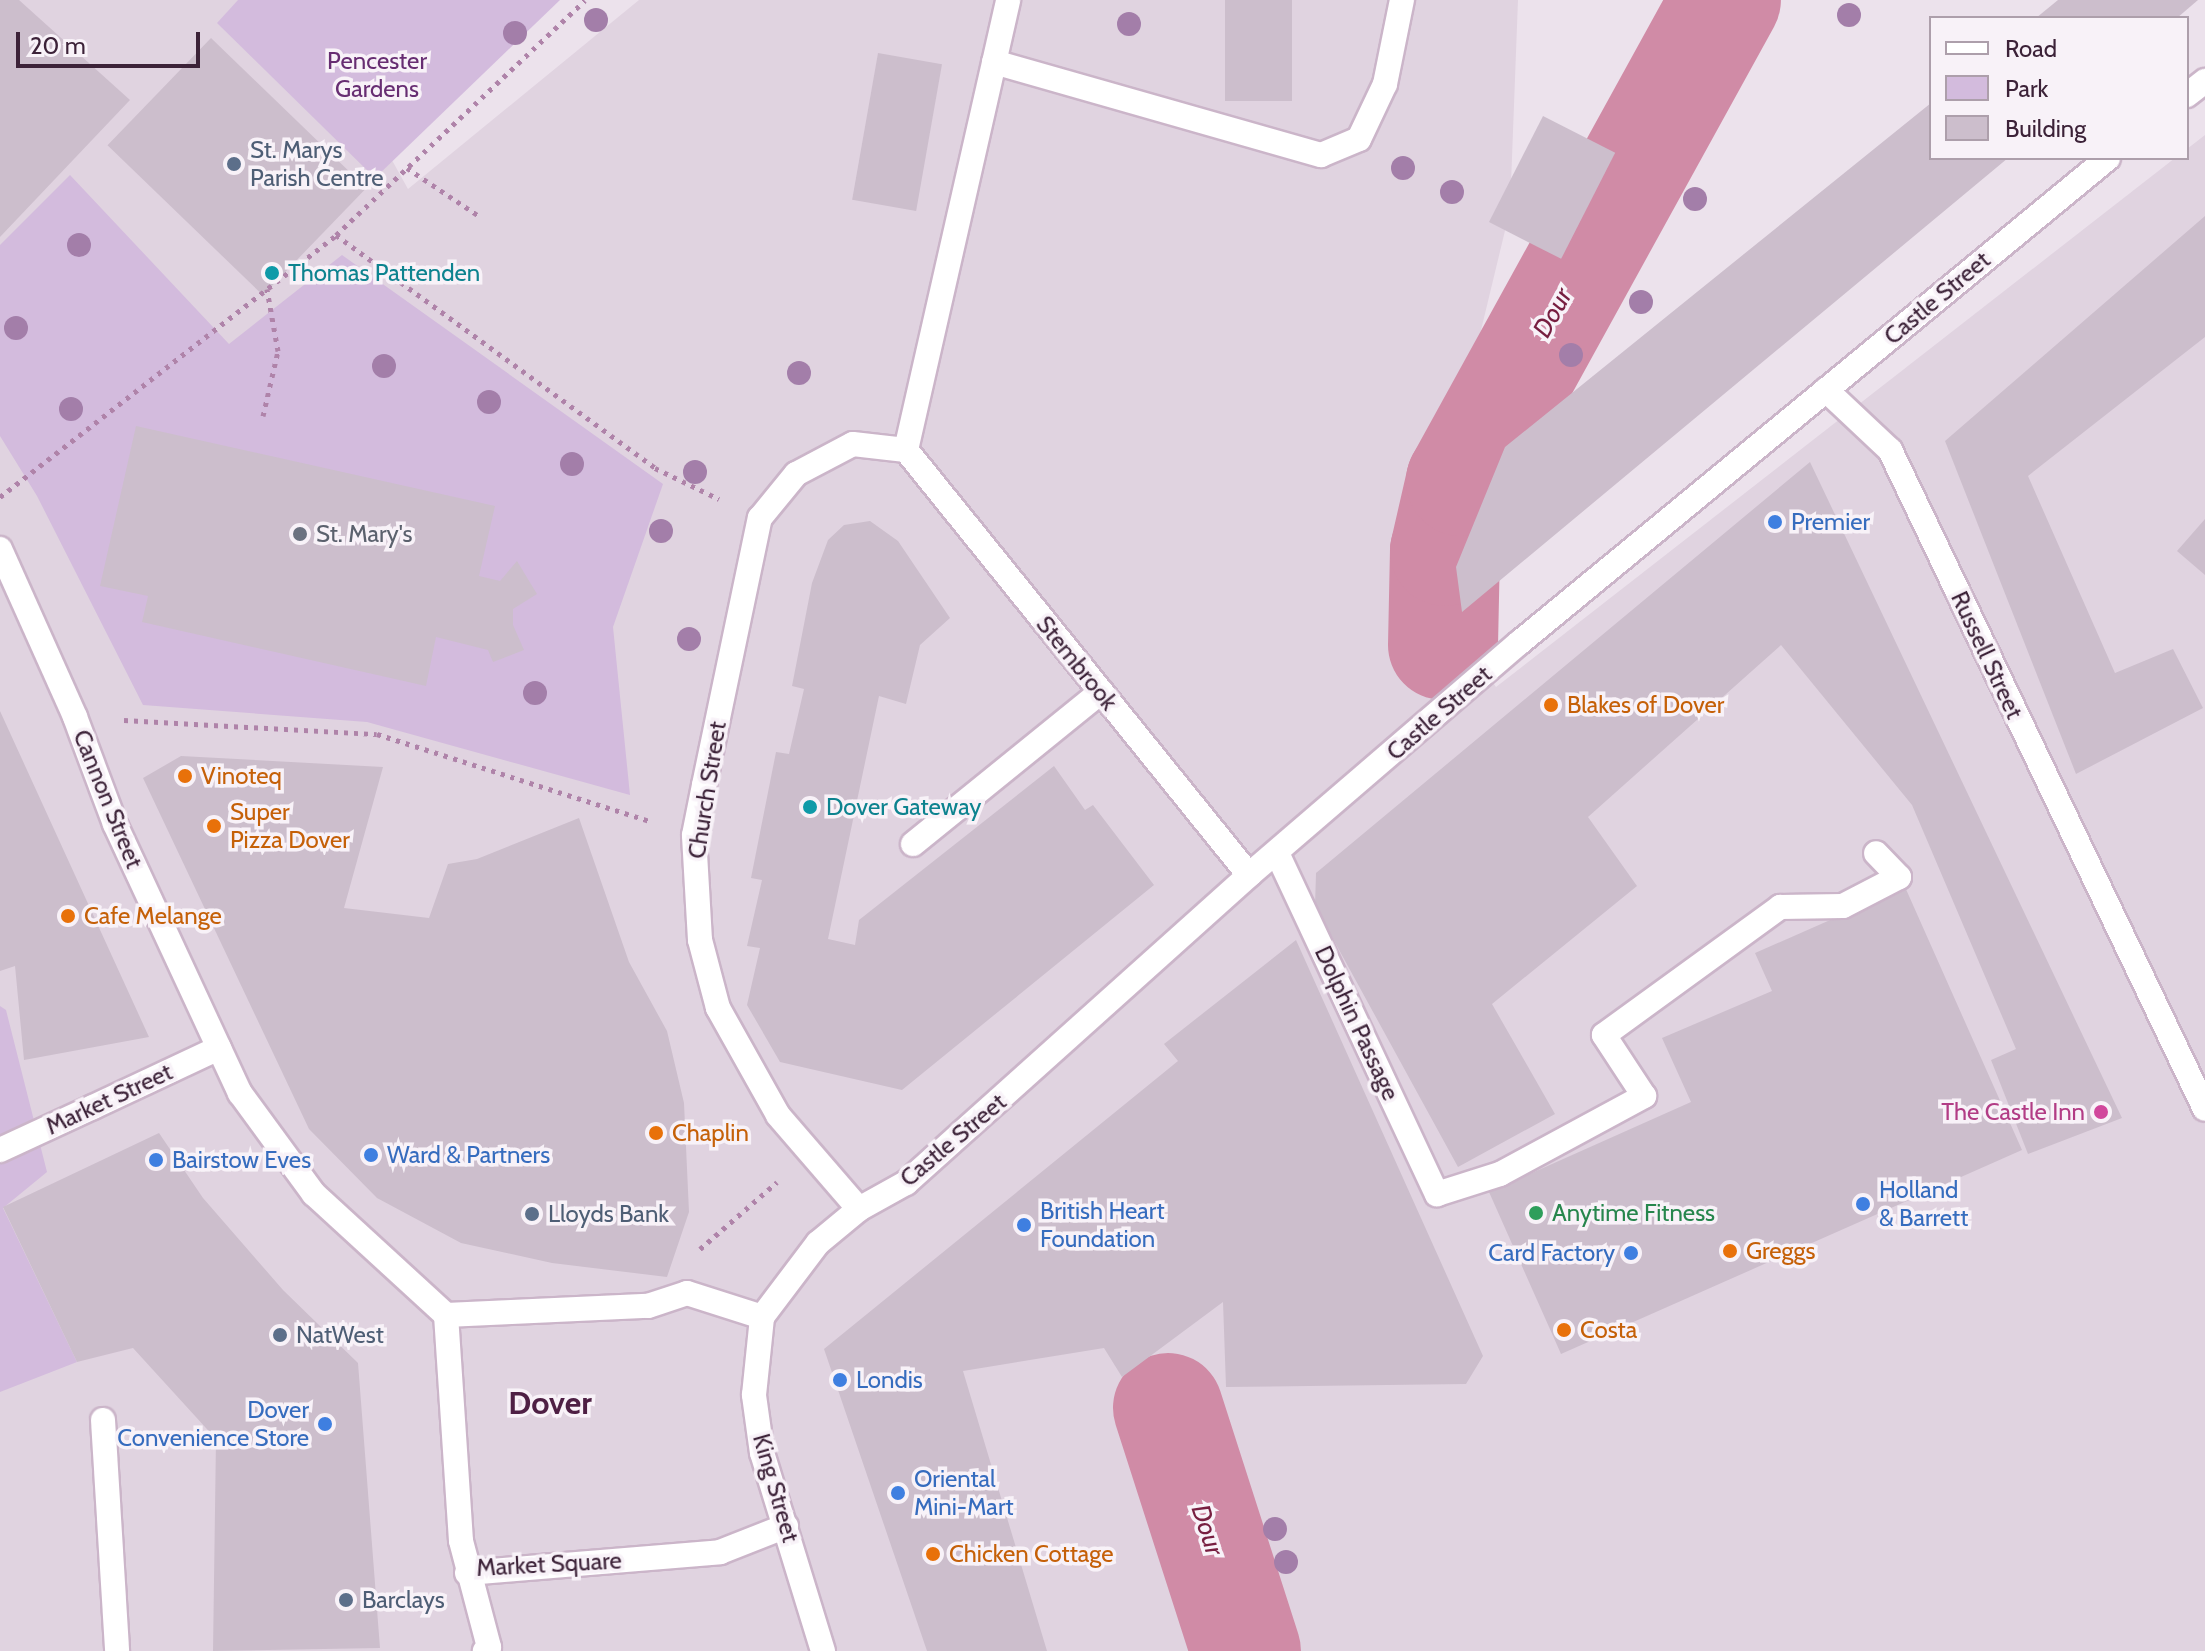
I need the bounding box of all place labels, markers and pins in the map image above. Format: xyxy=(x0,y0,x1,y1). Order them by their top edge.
place label: St. Marys Parish Centre xyxy=(250,136,384,192)
marker: St. Marys Parish Centre xyxy=(225,155,243,173)
place label: Thomas Pattenden xyxy=(288,259,480,287)
marker: Thomas Pattenden xyxy=(263,264,281,282)
place label: Premier xyxy=(1791,508,1870,536)
marker: Premier xyxy=(1766,513,1784,531)
place label: St. Mary's xyxy=(316,520,412,548)
marker: St. Mary's xyxy=(291,525,309,543)
place label: Blakes of Dover xyxy=(1567,691,1724,719)
marker: Blakes of Dover xyxy=(1542,696,1560,714)
place label: Vinoteq xyxy=(201,762,282,790)
marker: Vinoteq xyxy=(176,767,194,785)
place label: Dover Gateway xyxy=(826,793,981,821)
place label: Super Pizza Dover xyxy=(230,798,350,854)
marker: Dover Gateway xyxy=(801,798,819,816)
marker: Super Pizza Dover xyxy=(205,817,223,835)
place label: Cafe Melange xyxy=(84,902,222,930)
marker: Cafe Melange xyxy=(59,907,77,925)
place label: The Castle Inn xyxy=(1941,1098,2085,1126)
marker: The Castle Inn xyxy=(2092,1103,2110,1121)
place label: Chaplin xyxy=(672,1119,749,1147)
marker: Chaplin xyxy=(647,1124,665,1142)
place label: Ward & Partners xyxy=(387,1141,550,1169)
place label: Bairstow Eves xyxy=(172,1146,311,1174)
marker: Ward & Partners xyxy=(362,1146,380,1164)
marker: Bairstow Eves xyxy=(147,1151,165,1169)
place label: Holland & Barrett xyxy=(1879,1176,1968,1232)
marker: Holland & Barrett xyxy=(1854,1195,1872,1213)
place label: British Heart Foundation xyxy=(1040,1197,1164,1253)
place label: Anytime Fitness xyxy=(1552,1199,1715,1227)
place label: Lloyds Bank xyxy=(548,1200,669,1228)
marker: Anytime Fitness xyxy=(1527,1204,1545,1222)
marker: Lloyds Bank xyxy=(523,1205,541,1223)
marker: British Heart Foundation xyxy=(1015,1216,1033,1234)
place label: Greggs xyxy=(1746,1237,1815,1265)
place label: Card Factory xyxy=(1488,1239,1615,1267)
marker: Greggs xyxy=(1721,1242,1739,1260)
marker: Card Factory xyxy=(1622,1244,1640,1262)
place label: Costa xyxy=(1580,1316,1637,1344)
place label: NatWest xyxy=(296,1321,384,1349)
marker: Costa xyxy=(1555,1321,1573,1339)
marker: NatWest xyxy=(271,1326,289,1344)
place label: Londis xyxy=(856,1366,923,1394)
marker: Londis xyxy=(831,1371,849,1389)
place label: Dover Convenience Store xyxy=(117,1396,309,1452)
marker: Dover Convenience Store xyxy=(316,1415,334,1433)
place label: Oriental Mini-Mart xyxy=(914,1465,1014,1521)
marker: Oriental Mini-Mart xyxy=(889,1484,907,1502)
place label: Chicken Cottage xyxy=(949,1540,1114,1568)
marker: Chicken Cottage xyxy=(924,1545,942,1563)
place label: Barclays xyxy=(362,1586,445,1614)
marker: Barclays xyxy=(337,1591,355,1609)

